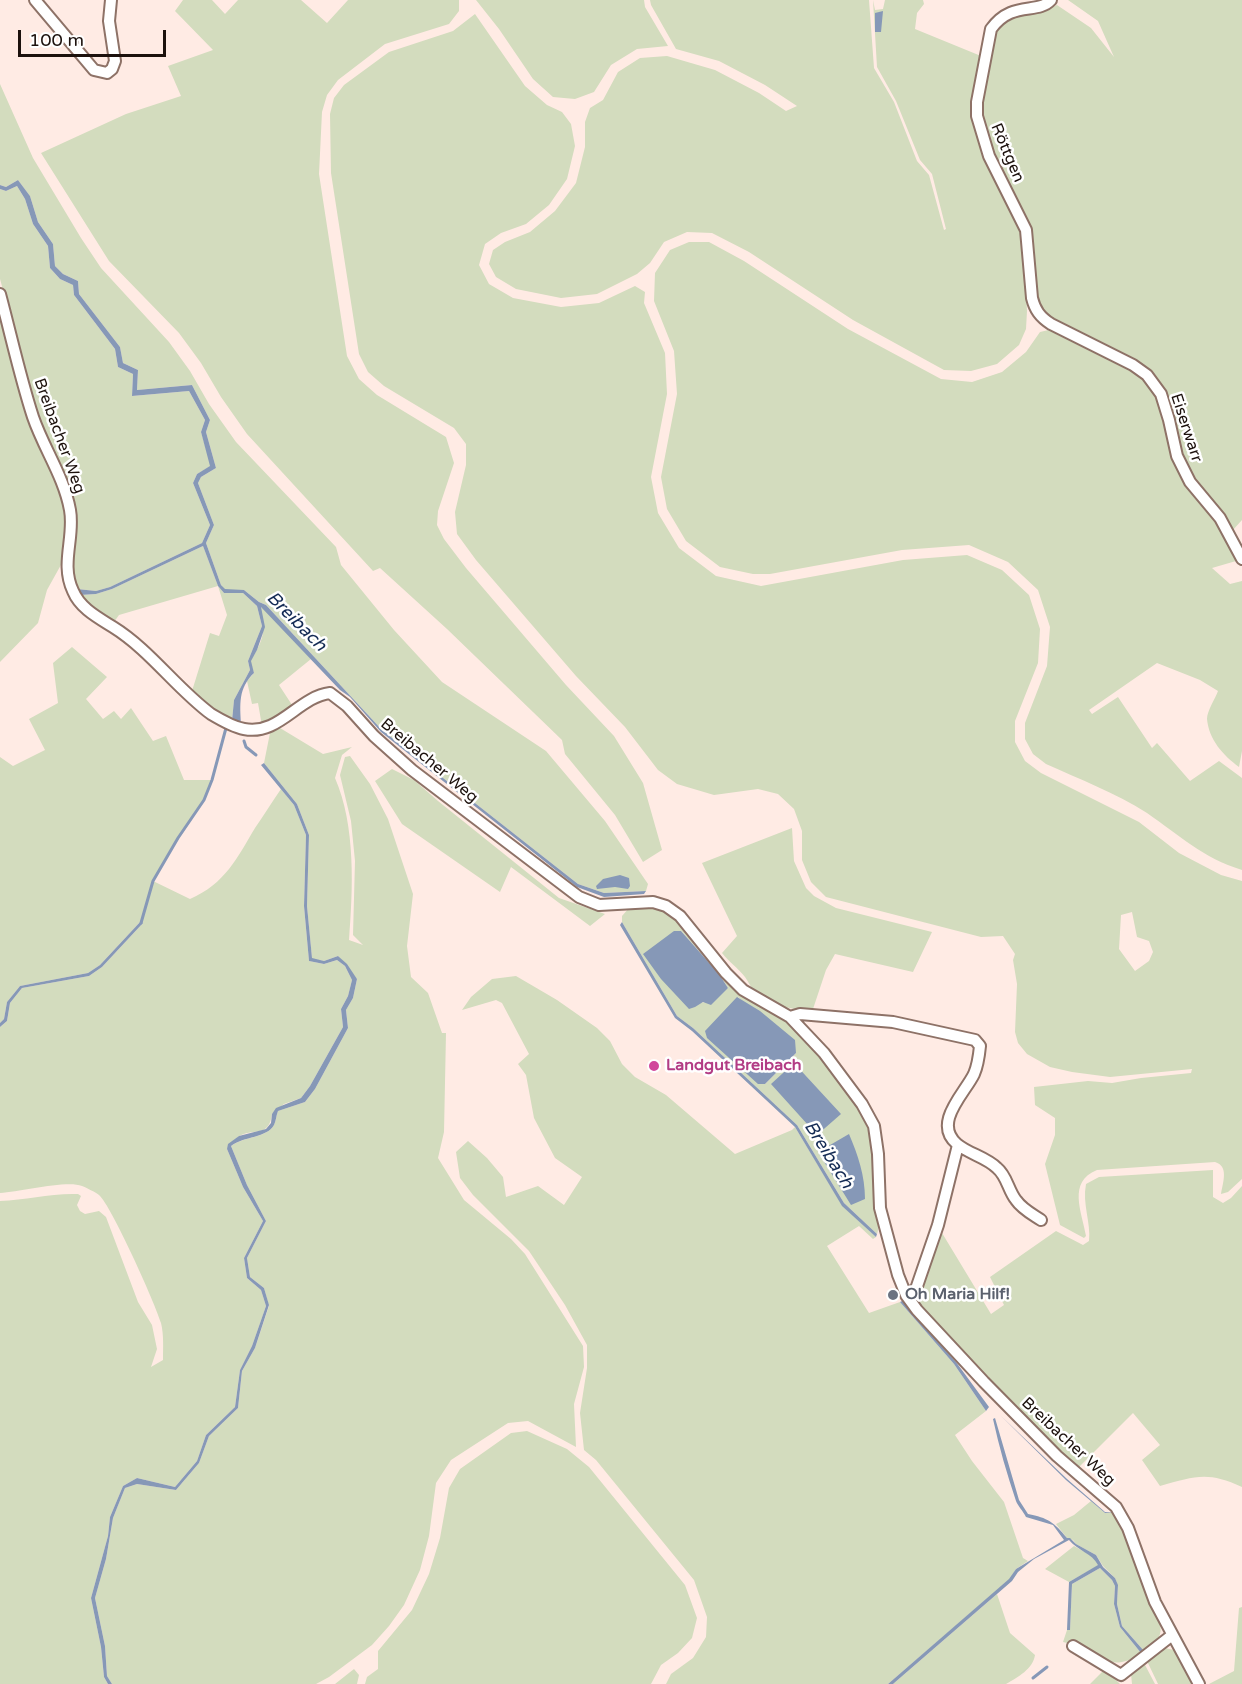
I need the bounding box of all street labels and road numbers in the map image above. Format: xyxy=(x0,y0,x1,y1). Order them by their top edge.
street label: Röttgen xyxy=(986,121,1028,185)
street label: Breibacher Weg xyxy=(29,376,89,496)
street label: Eiserwarr xyxy=(1166,391,1206,465)
street label: Breibacher Weg xyxy=(376,715,482,807)
street label: Breibacher Weg xyxy=(1017,1394,1119,1490)

